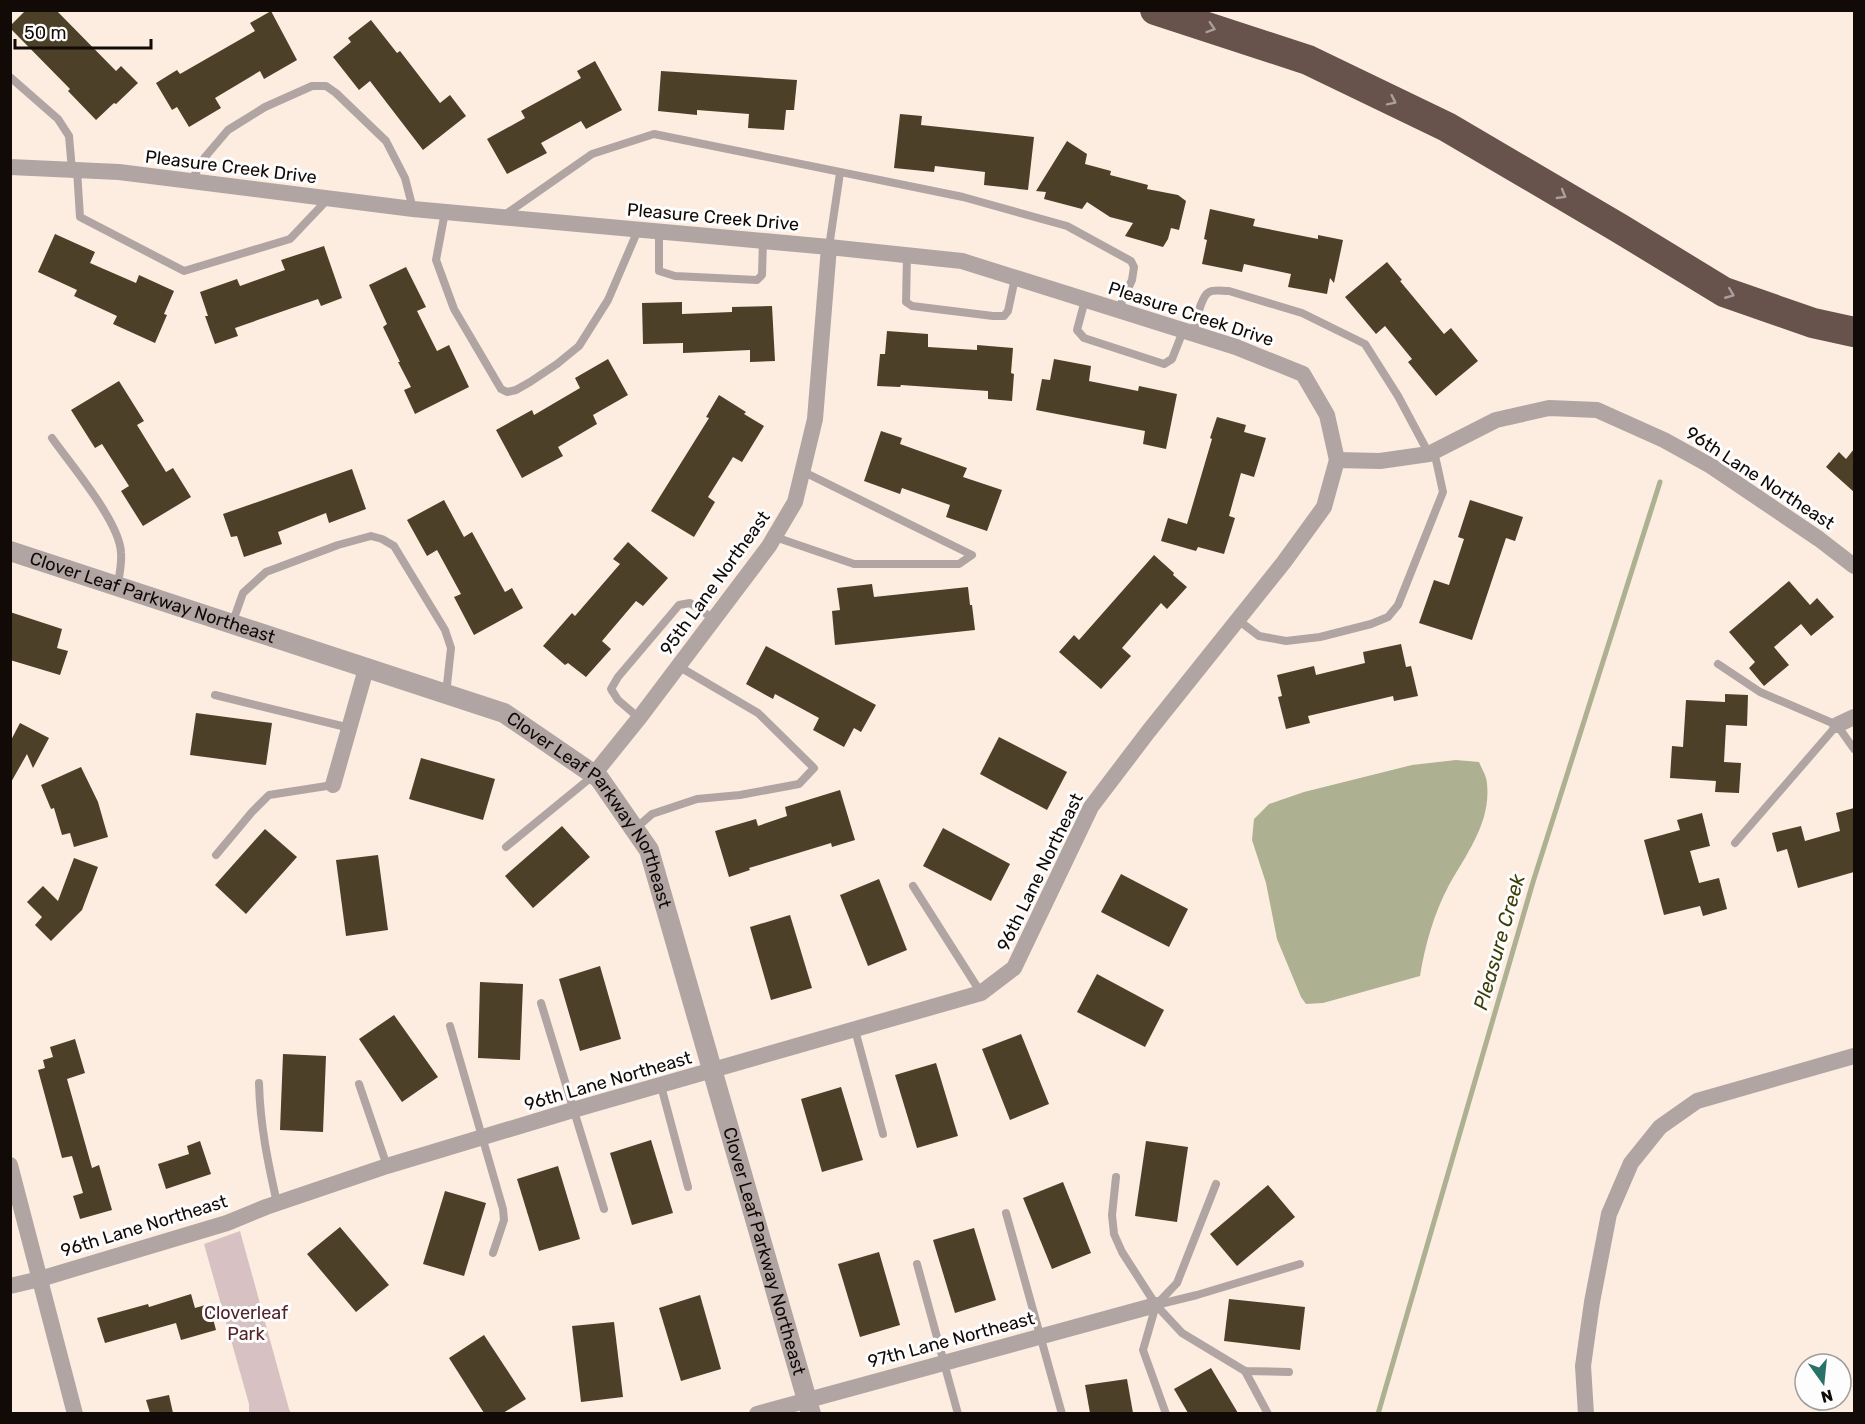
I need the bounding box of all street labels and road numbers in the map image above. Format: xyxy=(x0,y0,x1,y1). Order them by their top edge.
street label: Pleasure Creek Drive xyxy=(144,146,318,188)
street label: Pleasure Creek Drive xyxy=(626,199,800,235)
street label: Pleasure Creek Drive xyxy=(1105,277,1277,351)
street label: 96th Lane Northeast xyxy=(1681,422,1839,534)
street label: 95th Lane Northeast xyxy=(655,506,775,660)
street label: Clover Leaf Parkway Northeast xyxy=(27,547,278,648)
street label: Clover Leaf Parkway Northeast xyxy=(502,707,676,911)
street label: 96th Lane Northeast xyxy=(992,789,1088,955)
street label: 96th Lane Northeast xyxy=(522,1047,694,1115)
street label: Clover Leaf Parkway Northeast xyxy=(718,1125,810,1378)
street label: 96th Lane Northeast xyxy=(58,1190,230,1262)
street label: 97th Lane Northeast xyxy=(865,1307,1037,1373)

